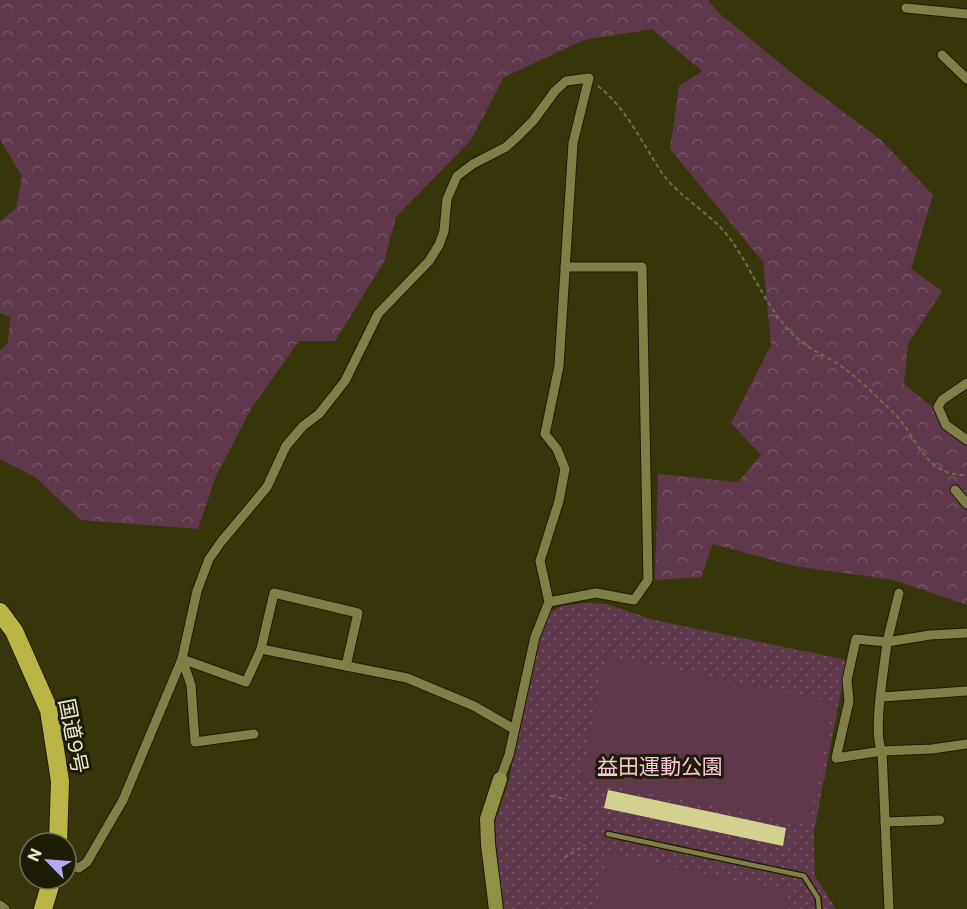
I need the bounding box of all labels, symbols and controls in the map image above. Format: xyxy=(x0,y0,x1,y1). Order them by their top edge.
street label: 国道9号 xyxy=(55,696,94,775)
park label: 益田運動公園 xyxy=(597,753,723,778)
north arrow xyxy=(18,831,78,891)
text: N xyxy=(23,845,45,864)

